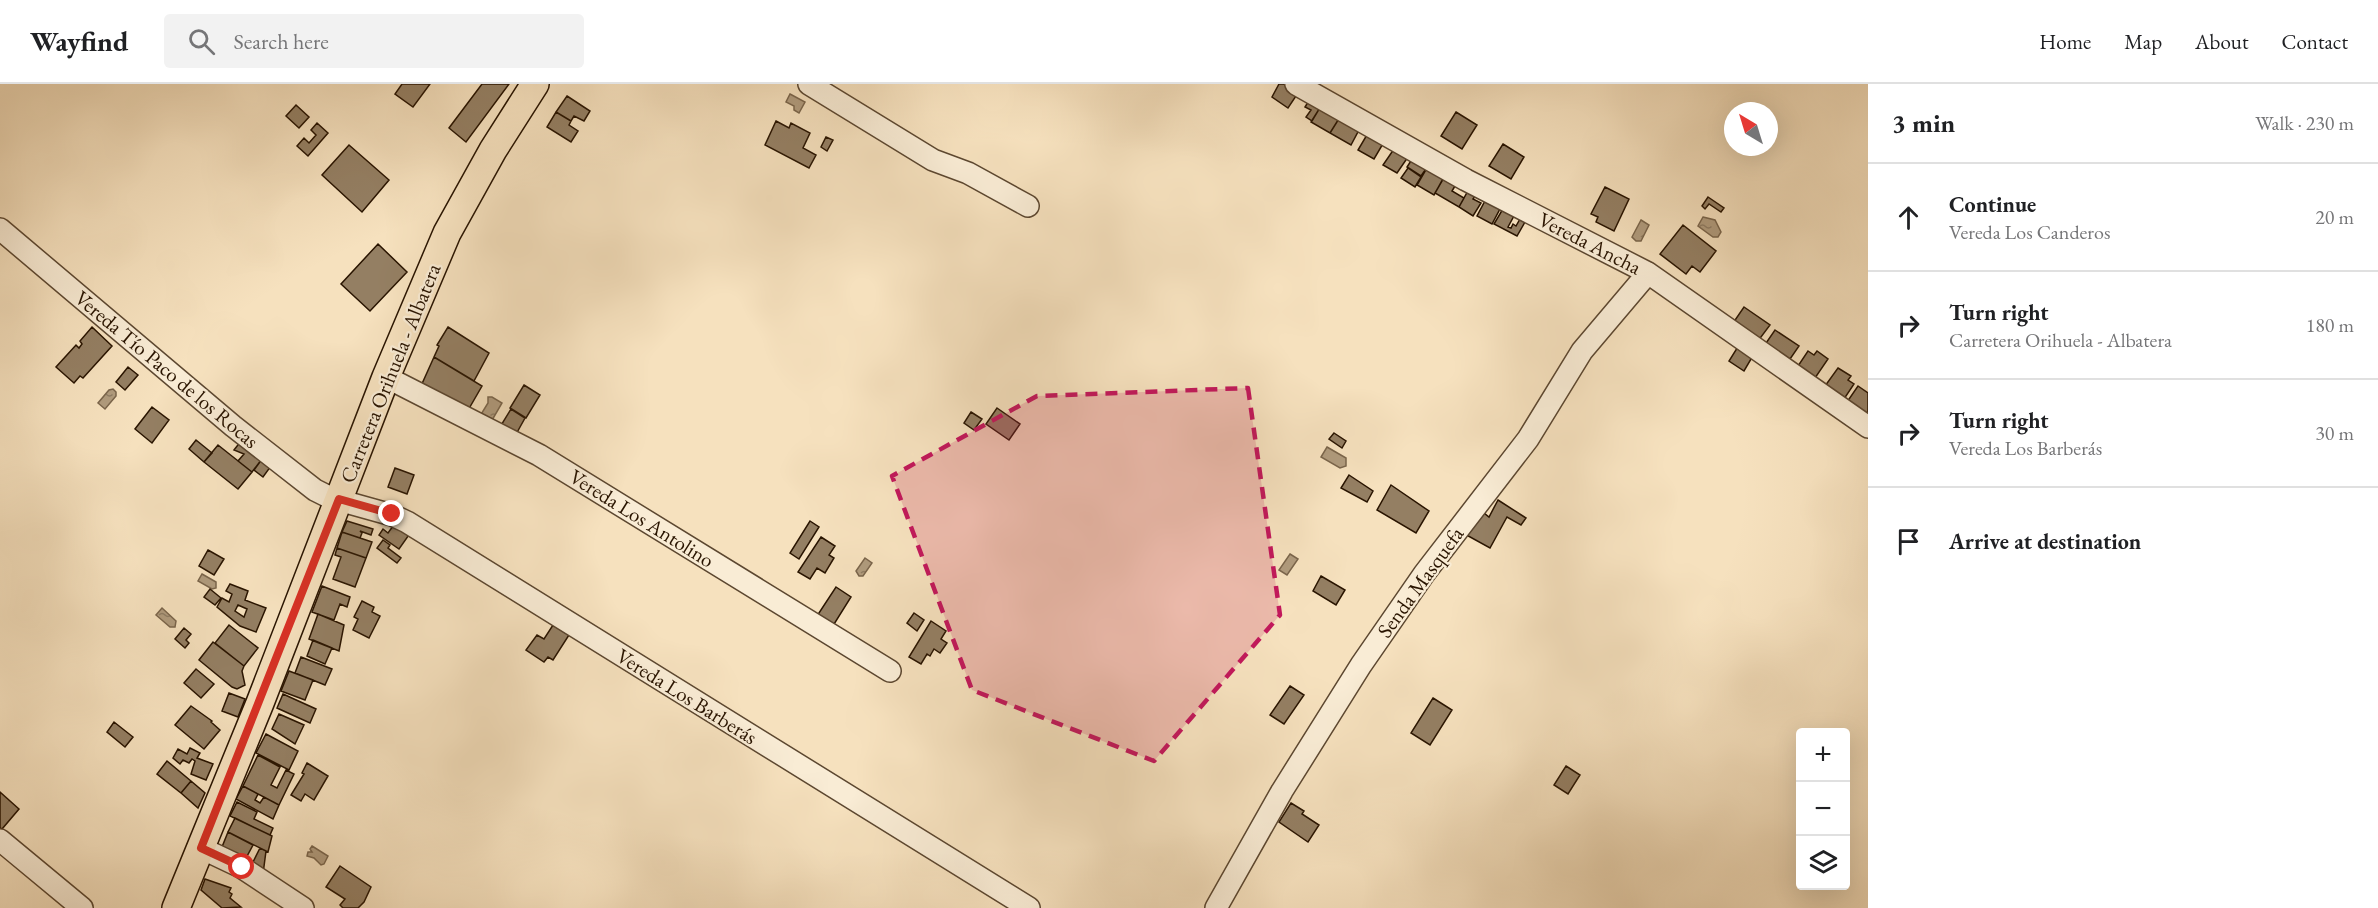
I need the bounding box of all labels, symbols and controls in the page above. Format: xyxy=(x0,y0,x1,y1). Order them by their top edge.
search box xyxy=(164,14,584,68)
text: Wayfind xyxy=(30,23,128,59)
icon: search xyxy=(185,25,218,58)
text: Search here xyxy=(233,27,329,56)
text: Home xyxy=(2039,28,2091,55)
text: Map xyxy=(2124,28,2162,55)
text: About xyxy=(2195,28,2248,55)
text: Contact xyxy=(2281,28,2348,55)
north arrow xyxy=(1724,102,1778,156)
text: 3 min xyxy=(1892,106,1955,140)
text: Walk · 230 m xyxy=(2255,110,2354,136)
text: Continue xyxy=(1949,190,2036,219)
icon: ahead xyxy=(1892,201,1925,234)
text: 20 m xyxy=(2315,204,2354,230)
street label: Vereda Ancha xyxy=(1534,206,1646,281)
text: Vereda Los Canderos xyxy=(1949,219,2110,245)
street label: Carretera Orihuela - Albatera xyxy=(334,259,447,487)
street label: Vereda Tío Paco de los Rocas xyxy=(69,284,265,454)
text: Turn right xyxy=(1949,298,2048,327)
icon: right xyxy=(1892,309,1925,342)
text: 180 m xyxy=(2306,312,2354,338)
text: Carretera Orihuela - Albatera xyxy=(1949,327,2172,353)
text: Turn right xyxy=(1949,406,2048,435)
icon: right xyxy=(1892,417,1925,450)
text: 30 m xyxy=(2315,420,2354,446)
text: Vereda Los Barberás xyxy=(1949,435,2102,461)
street label: Vereda Los Antolino xyxy=(564,463,720,573)
route end xyxy=(378,500,404,526)
street label: Senda Masquefa xyxy=(1371,521,1470,643)
icon: arrive xyxy=(1892,525,1925,558)
text: Arrive at destination xyxy=(1949,527,2141,556)
street label: Vereda Los Barberás xyxy=(612,642,763,750)
map controls xyxy=(1796,728,1850,890)
button: + xyxy=(1796,728,1850,782)
button: − xyxy=(1796,782,1850,836)
button: layers xyxy=(1796,836,1850,890)
route start xyxy=(228,853,254,879)

